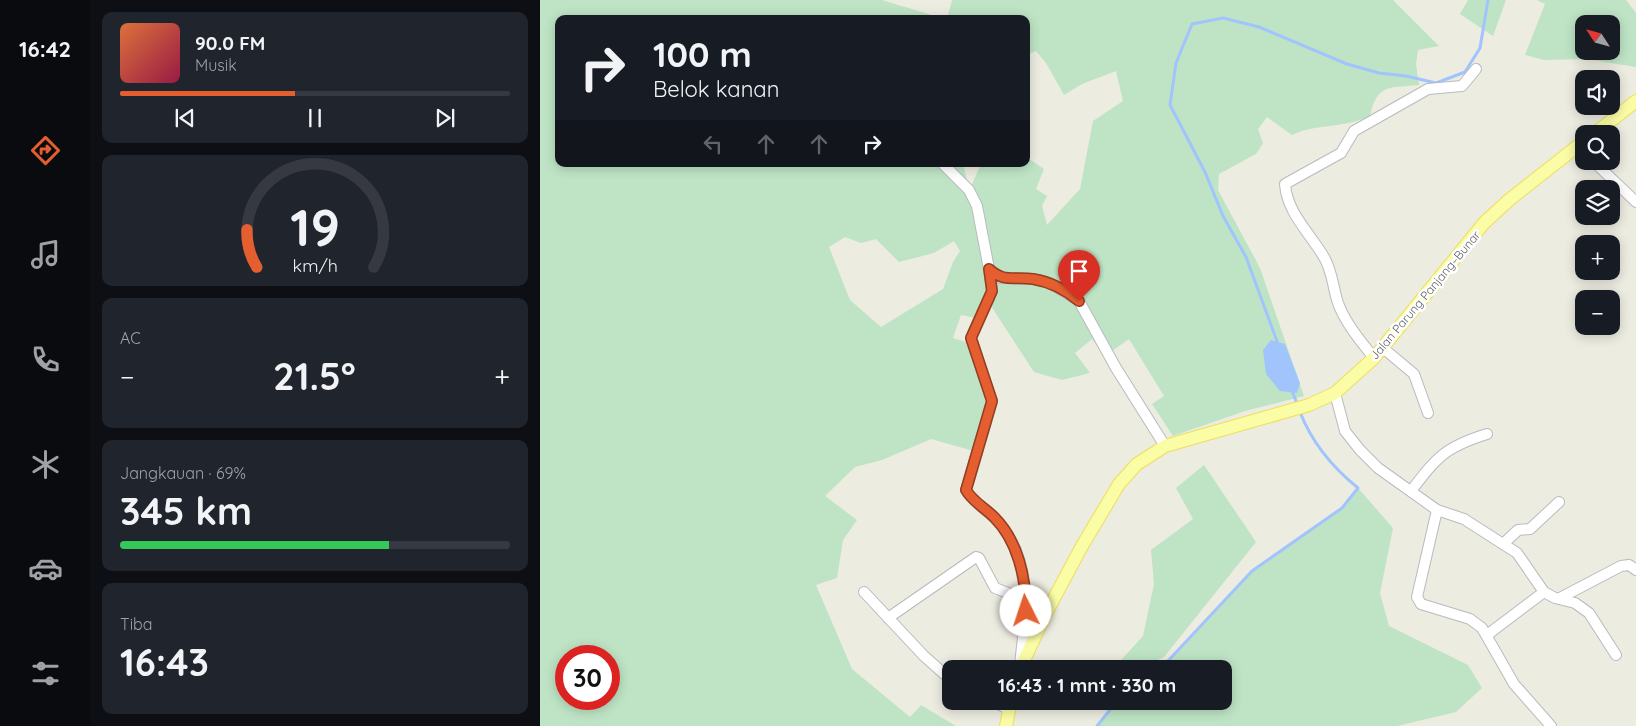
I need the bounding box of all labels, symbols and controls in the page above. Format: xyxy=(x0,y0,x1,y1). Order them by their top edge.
north arrow xyxy=(1575,15,1620,60)
map controls xyxy=(1575,15,1620,335)
text: 90.0 FM xyxy=(195,31,265,55)
text: 100 m xyxy=(653,32,752,76)
text: 16:42 xyxy=(19,35,71,63)
icon: right xyxy=(570,35,635,100)
text: Musik xyxy=(195,55,237,75)
button: sound xyxy=(1575,70,1620,115)
text: Belok kanan xyxy=(653,75,779,103)
icon: previous xyxy=(171,104,199,132)
icon: pause xyxy=(301,104,329,132)
icon: next xyxy=(431,104,459,132)
button: search xyxy=(1575,125,1620,170)
icon: left xyxy=(699,130,727,158)
icon: ahead xyxy=(752,130,780,158)
icon: ahead xyxy=(805,130,833,158)
icon: right xyxy=(858,130,886,158)
icon: directions xyxy=(28,133,63,168)
button: layers xyxy=(1575,180,1620,225)
text: 19 xyxy=(290,194,340,259)
street label: Jalan Parung Panjang–Bunar xyxy=(1367,227,1484,363)
button: + xyxy=(1575,235,1620,280)
icon: music xyxy=(28,237,63,272)
pin xyxy=(1058,250,1100,301)
text: km/h xyxy=(292,254,338,276)
icon: arrive xyxy=(1065,257,1093,285)
button: − xyxy=(1575,290,1620,335)
text: AC xyxy=(120,328,141,348)
icon: phone xyxy=(28,342,63,377)
text: 21.5° xyxy=(273,352,356,400)
text: − xyxy=(120,359,135,394)
text: + xyxy=(494,359,510,394)
icon: climate xyxy=(28,447,63,482)
text: Jangkauan · 69% xyxy=(120,463,246,483)
text: 345 km xyxy=(120,487,252,535)
icon: car xyxy=(28,551,63,586)
position arrow xyxy=(999,584,1051,636)
text: Tiba xyxy=(120,614,152,634)
text: 16:43 xyxy=(120,638,209,686)
speed limit sign: 30 xyxy=(555,645,620,710)
icon: filters xyxy=(28,656,63,691)
text: 16:43 · 1 mnt · 330 m xyxy=(998,673,1176,697)

